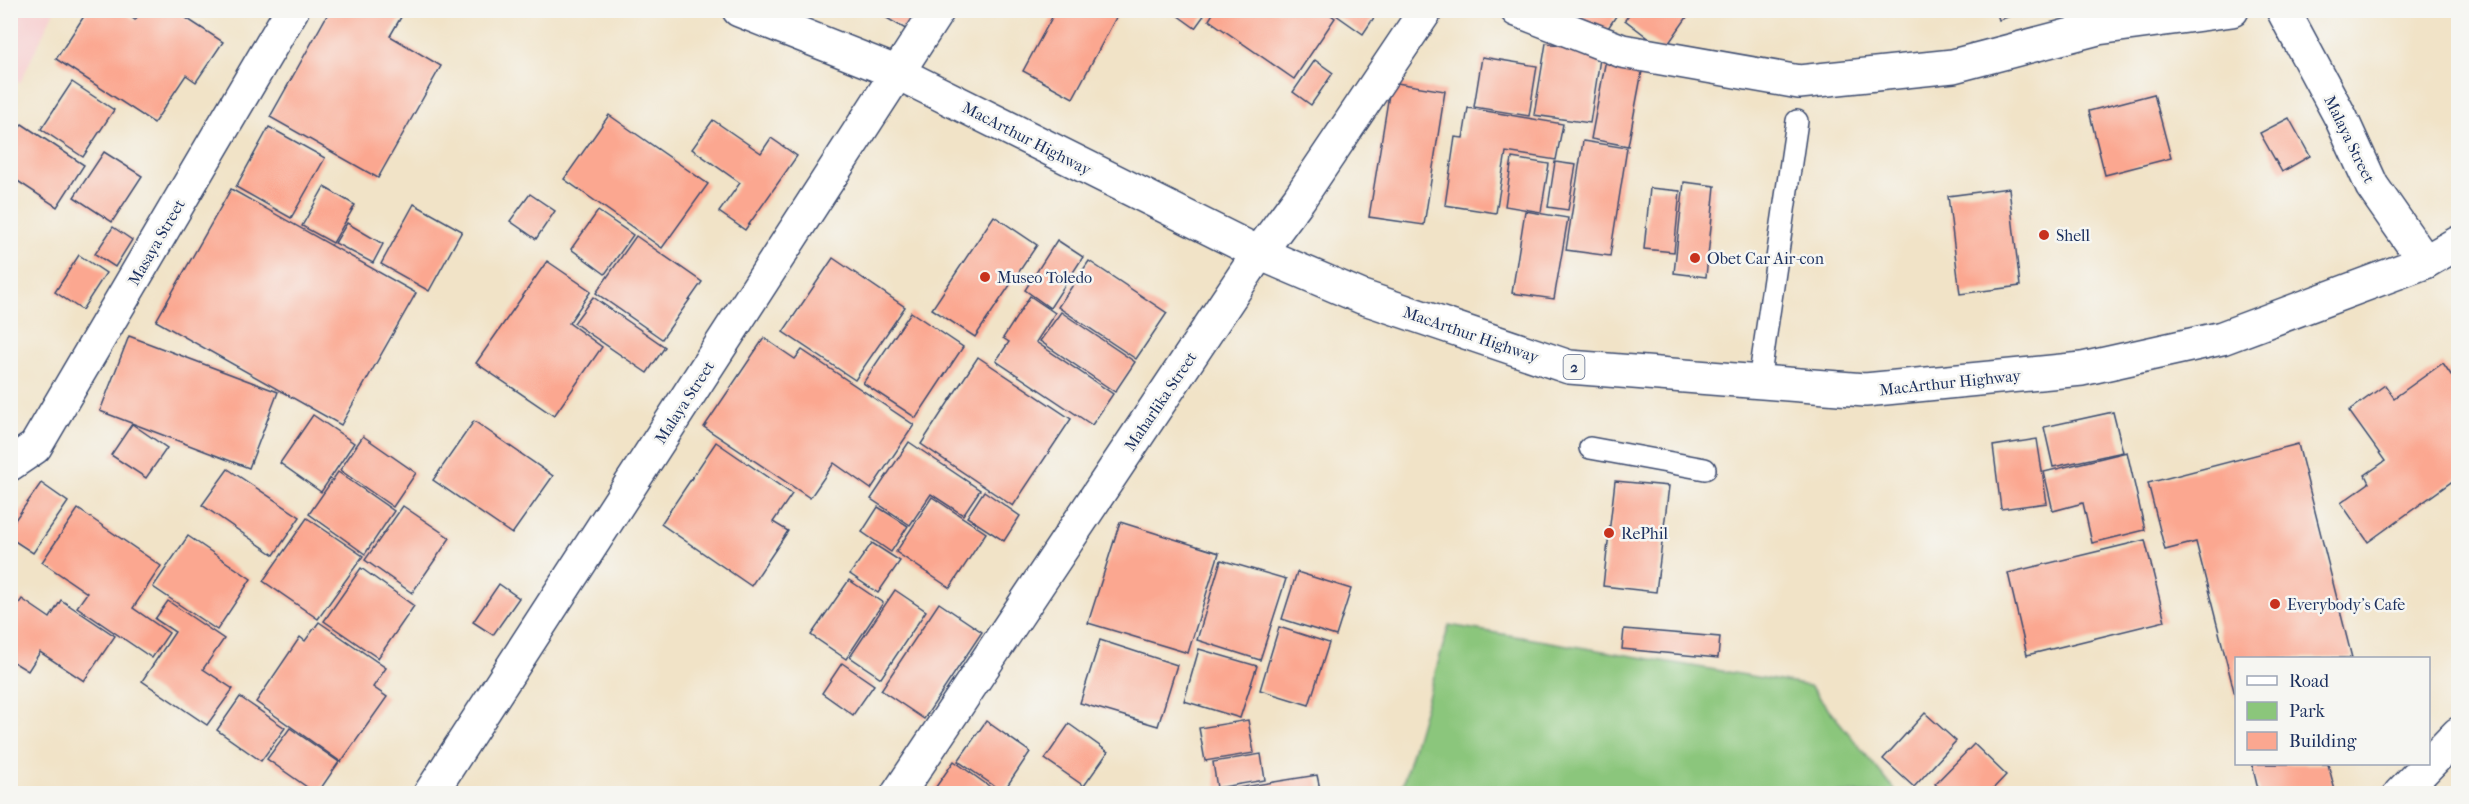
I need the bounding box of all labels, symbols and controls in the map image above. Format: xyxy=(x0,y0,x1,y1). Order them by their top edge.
street label: Malaya Street xyxy=(2320,92,2379,186)
street label: MacArthur Highway xyxy=(959,98,1095,179)
street label: Masaya Street xyxy=(124,195,189,289)
place label: Shell xyxy=(2056,226,2090,245)
marker: Shell xyxy=(2037,228,2051,242)
place label: Obet Car Air-con xyxy=(1707,249,1825,268)
marker: Obet Car Air-con xyxy=(1688,251,1702,265)
place label: Museo Toledo xyxy=(997,268,1092,287)
marker: Museo Toledo xyxy=(978,270,992,284)
street label: MacArthur Highway xyxy=(1401,302,1542,367)
street label: Maharlika Street xyxy=(1120,348,1201,454)
road number: 2 xyxy=(1564,355,1584,379)
street label: Malaya Street xyxy=(651,357,718,447)
street label: MacArthur Highway xyxy=(1878,366,2022,399)
place label: RePhil xyxy=(1621,524,1669,543)
marker: RePhil xyxy=(1602,526,1616,540)
place label: Everybody's Cafe xyxy=(2287,595,2405,614)
marker: Everybody's Cafe xyxy=(2268,597,2282,611)
legend xyxy=(2235,657,2430,765)
text: Road xyxy=(2289,671,2329,692)
text: Park xyxy=(2289,701,2326,722)
text: Building xyxy=(2289,731,2357,752)

